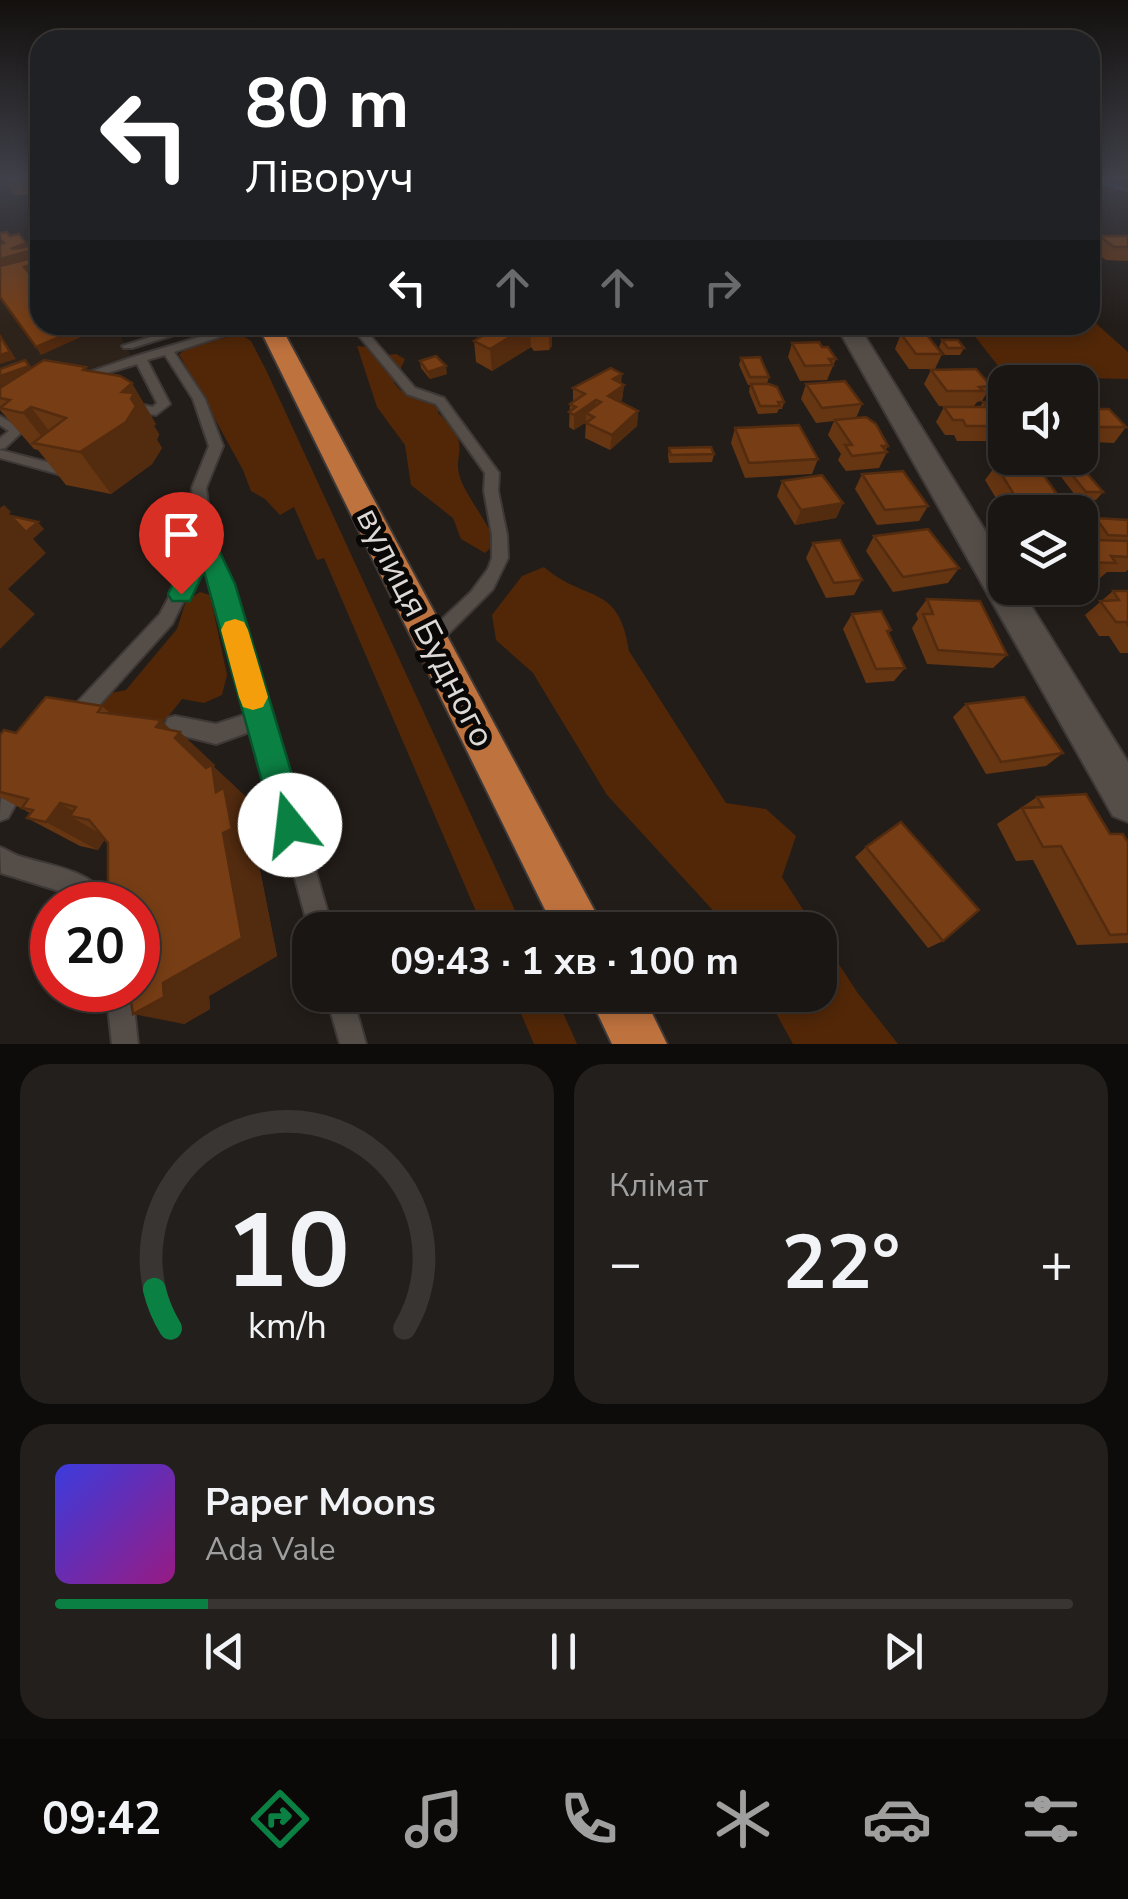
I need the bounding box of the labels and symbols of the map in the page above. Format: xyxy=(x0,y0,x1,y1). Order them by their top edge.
pin xyxy=(139,492,224,595)
street label: вулиця Будного xyxy=(345,499,506,755)
position arrow xyxy=(238,773,342,877)
speed limit sign: 20 xyxy=(30,882,160,1012)

